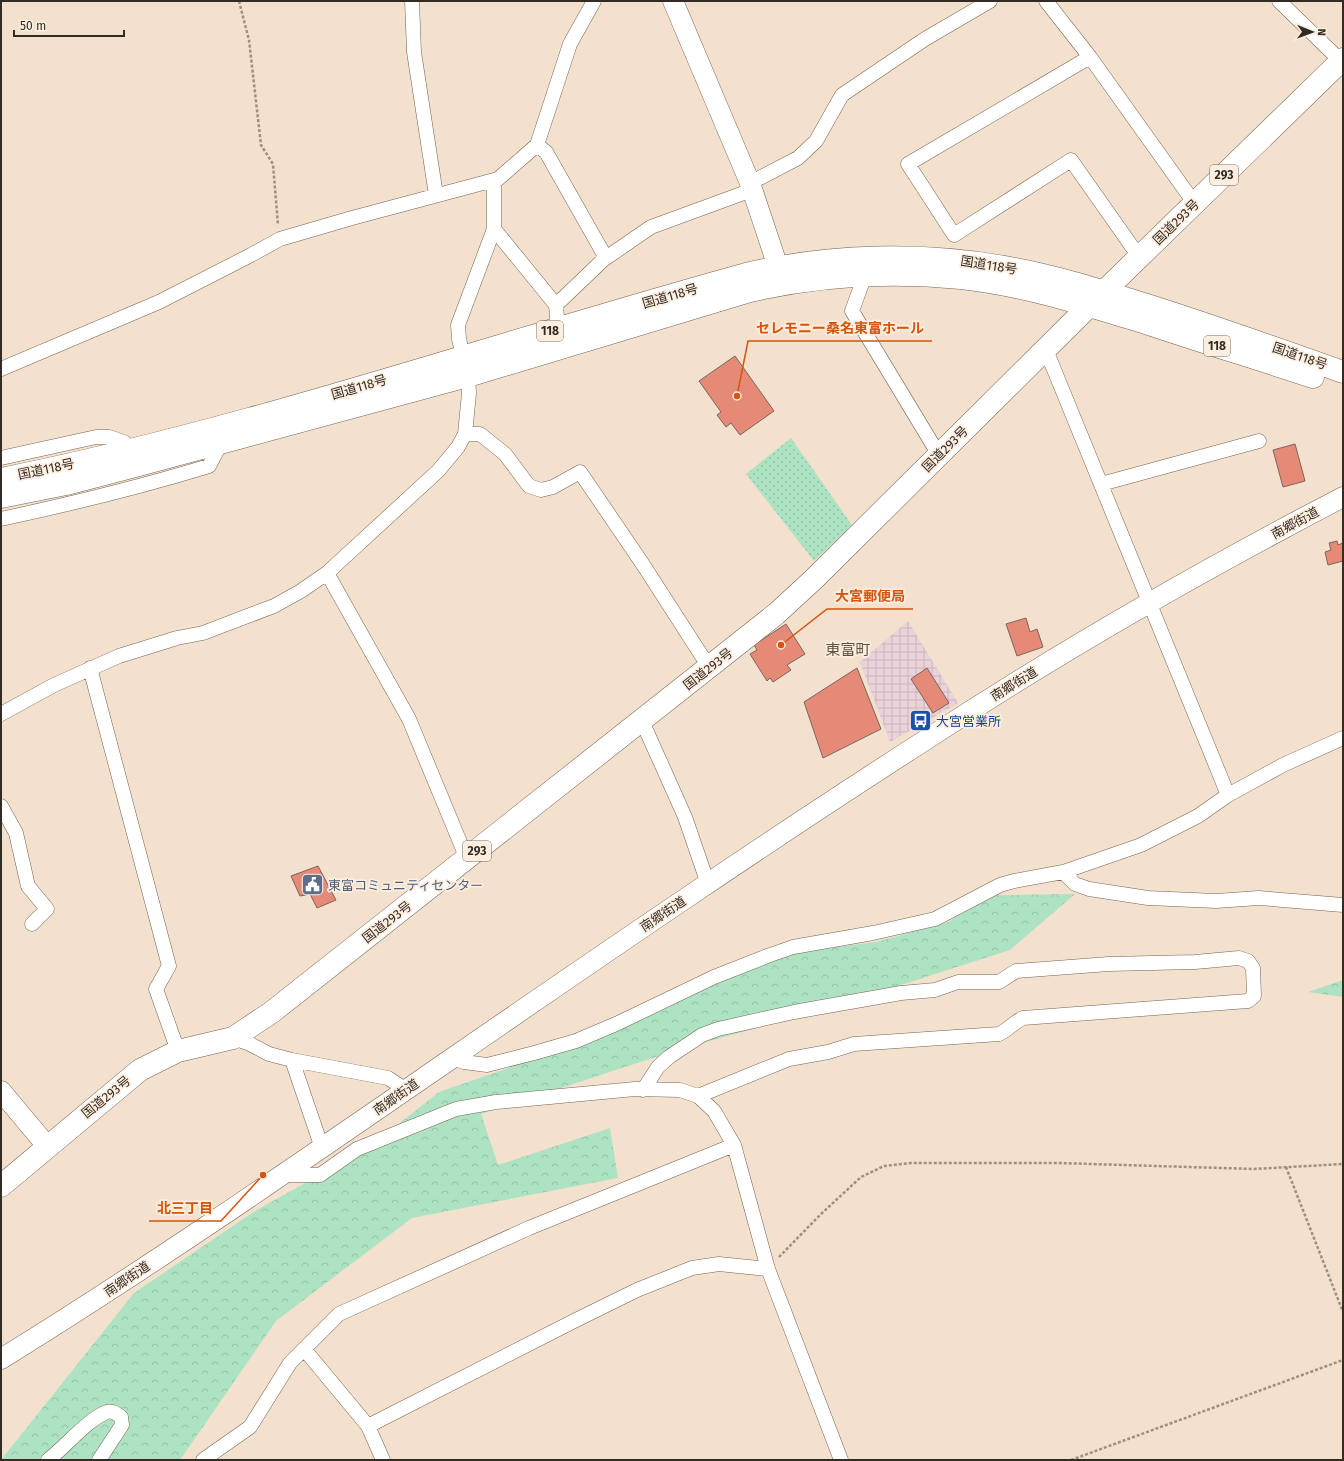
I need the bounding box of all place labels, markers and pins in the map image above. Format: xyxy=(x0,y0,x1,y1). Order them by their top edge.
callout: セレモニー桑名東富ホール xyxy=(748,315,932,341)
callout: 大宮郵便局 xyxy=(827,583,913,609)
bus stop icon: 大宮営業所 xyxy=(907,708,933,734)
place label: 大宮営業所 xyxy=(936,714,1001,729)
public building icon: 東富コミュニティセンター xyxy=(299,872,325,898)
place label: 東富コミュニティセンター xyxy=(328,878,483,893)
callout: 北三丁目 xyxy=(149,1195,221,1221)

